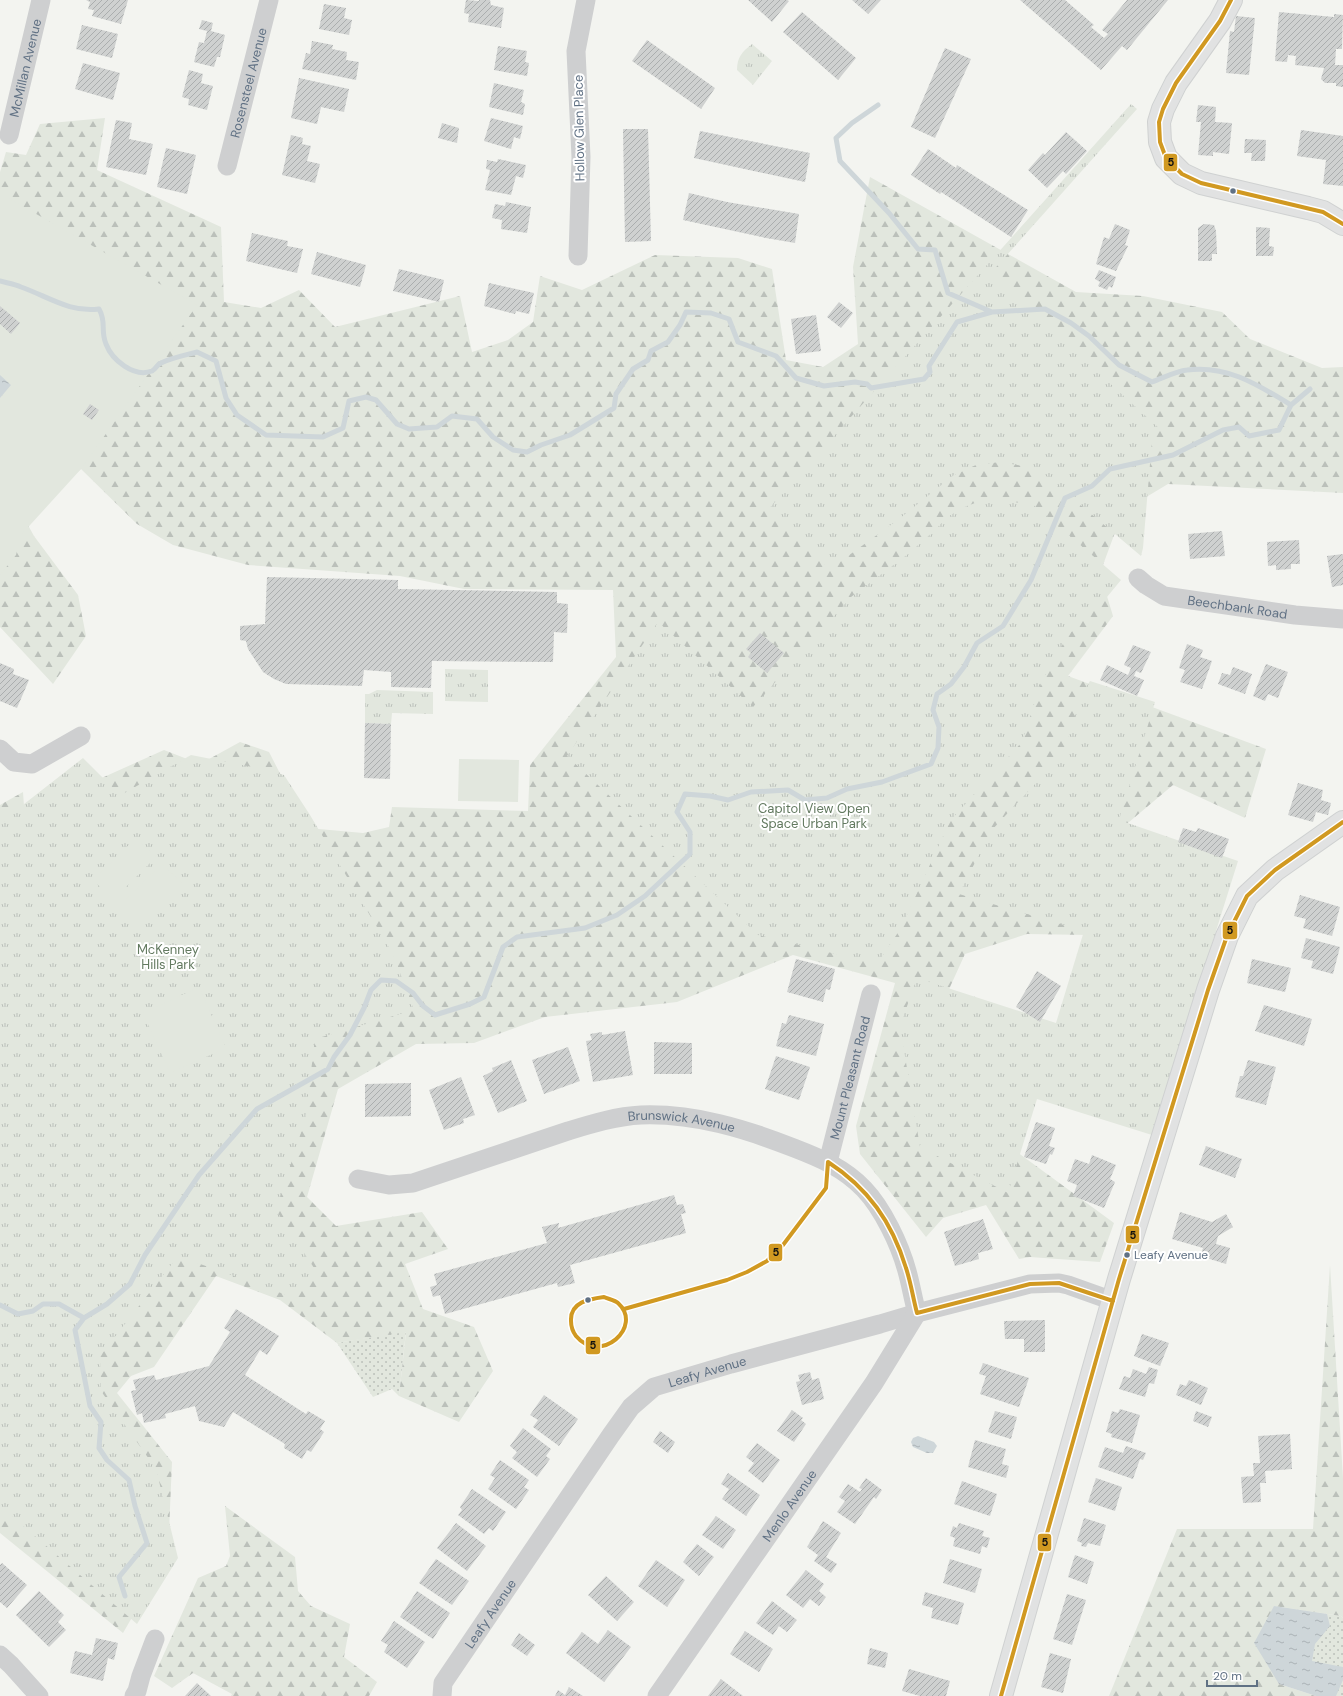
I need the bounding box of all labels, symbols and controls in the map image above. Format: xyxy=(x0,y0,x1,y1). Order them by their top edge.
street label: McMillan Avenue xyxy=(5,17,45,119)
street label: Rosensteel Avenue xyxy=(226,26,270,139)
street label: Hollow Glen Place xyxy=(570,75,588,181)
line badge: 5 xyxy=(1163,153,1178,172)
text: 5 xyxy=(1168,155,1175,169)
unlabelled marker xyxy=(1228,186,1238,196)
street label: Beechbank Road xyxy=(1187,591,1288,622)
park label: Capitol View Open Space Urban Park xyxy=(758,800,870,832)
line badge: 5 xyxy=(1222,921,1238,940)
text: 5 xyxy=(1227,923,1234,937)
park label: McKenney Hills Park xyxy=(137,941,199,973)
street label: Mount Pleasant Road xyxy=(826,1014,874,1141)
street label: Brunswick Avenue xyxy=(627,1106,737,1136)
line badge: 5 xyxy=(1125,1225,1140,1244)
text: 5 xyxy=(1130,1228,1137,1242)
line badge: 5 xyxy=(768,1243,783,1262)
text: 5 xyxy=(773,1245,780,1259)
place label: Leafy Avenue xyxy=(1134,1247,1208,1263)
marker: Leafy Avenue xyxy=(1122,1250,1132,1260)
unlabelled marker xyxy=(583,1295,593,1305)
line badge: 5 xyxy=(585,1336,601,1355)
text: 5 xyxy=(590,1338,597,1352)
street label: Leafy Avenue xyxy=(666,1352,748,1391)
street label: Menlo Avenue xyxy=(758,1466,820,1545)
line badge: 5 xyxy=(1037,1533,1052,1552)
text: 5 xyxy=(1042,1535,1049,1549)
street label: Leafy Avenue xyxy=(461,1575,520,1652)
scale bar xyxy=(1207,1662,1257,1688)
text: 20 m xyxy=(1213,1668,1242,1684)

